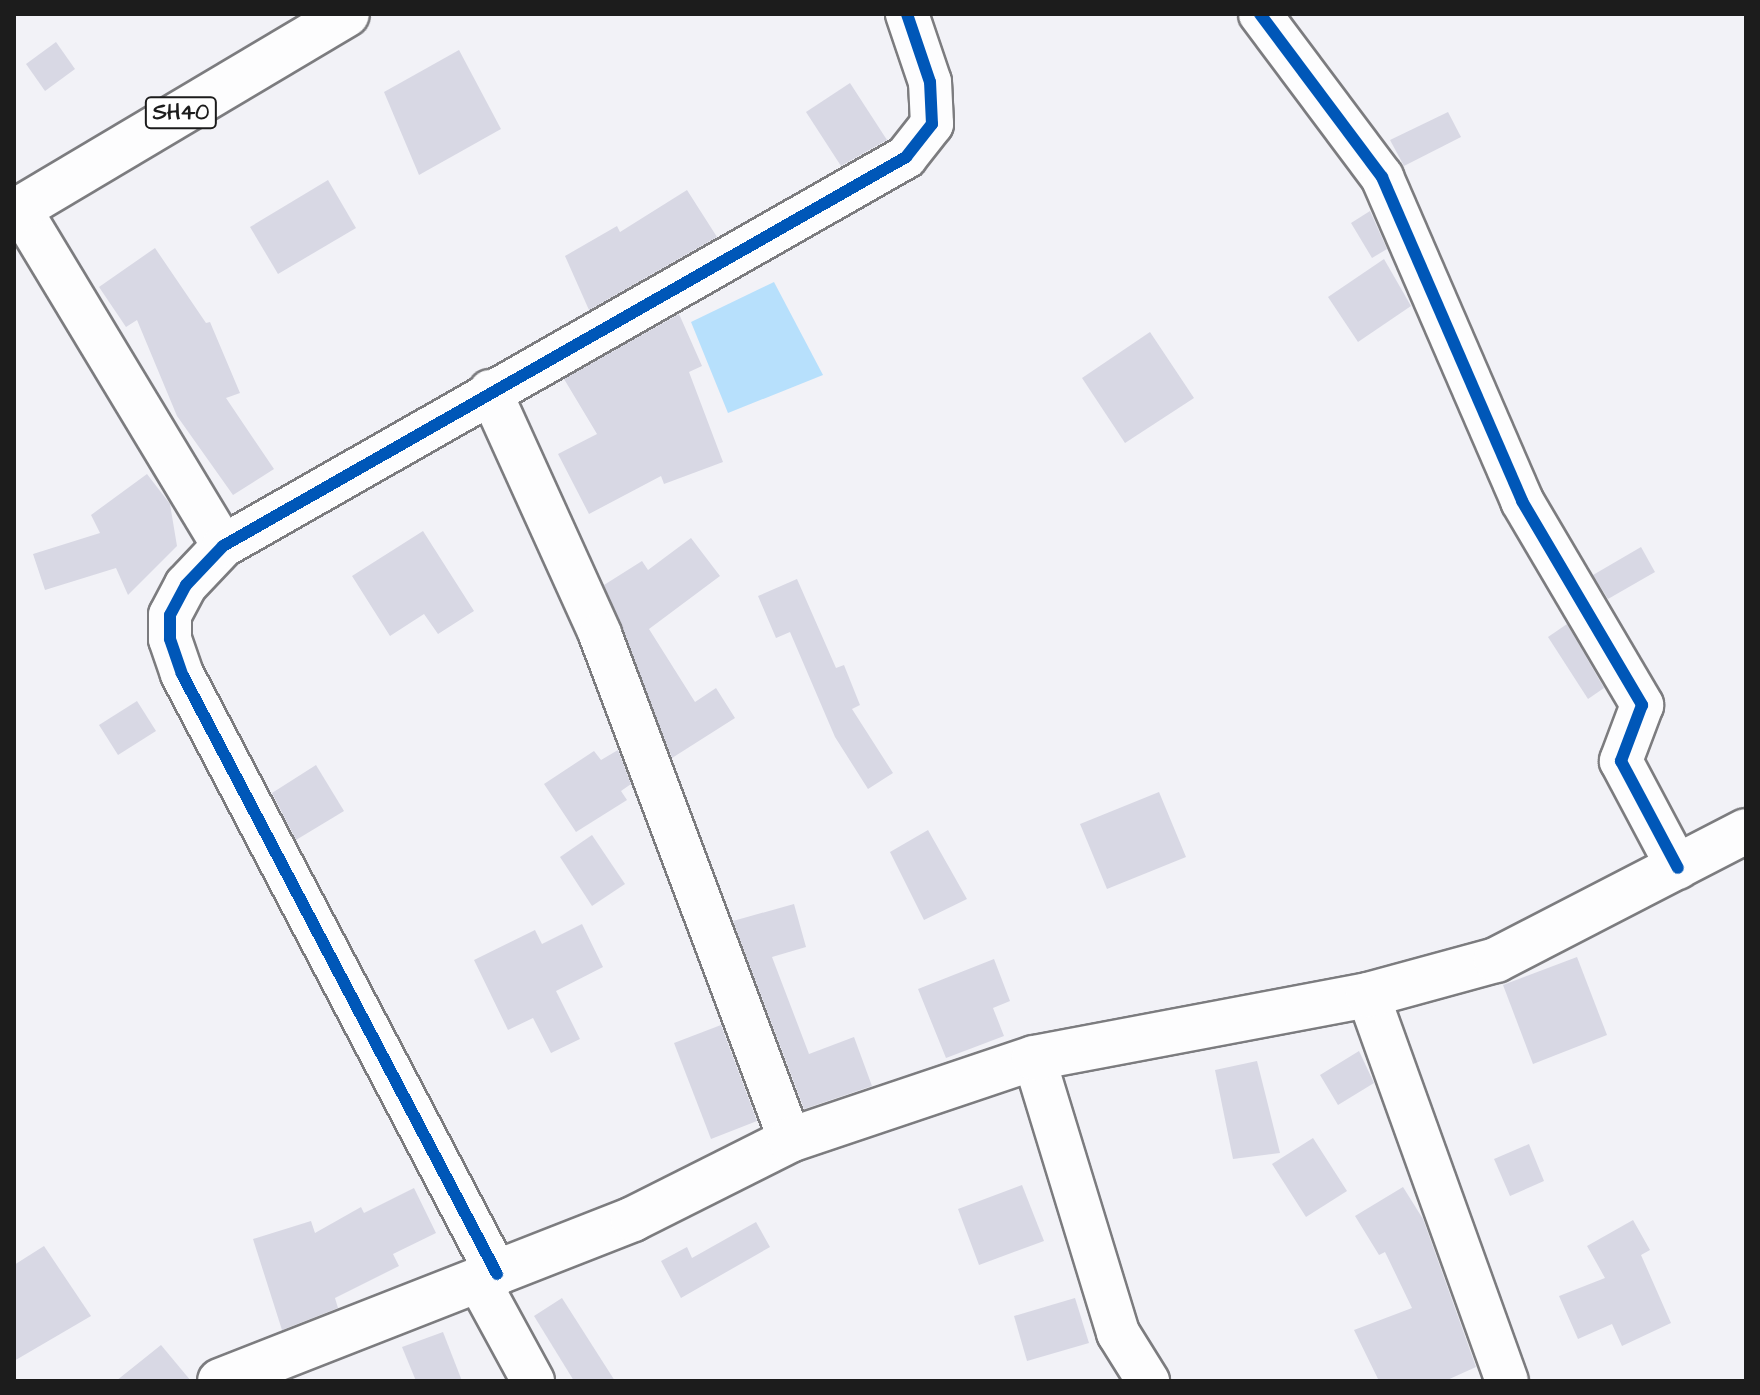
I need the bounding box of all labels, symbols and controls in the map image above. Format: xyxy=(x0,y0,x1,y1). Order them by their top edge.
road number: SH40 xyxy=(143,95,219,131)

